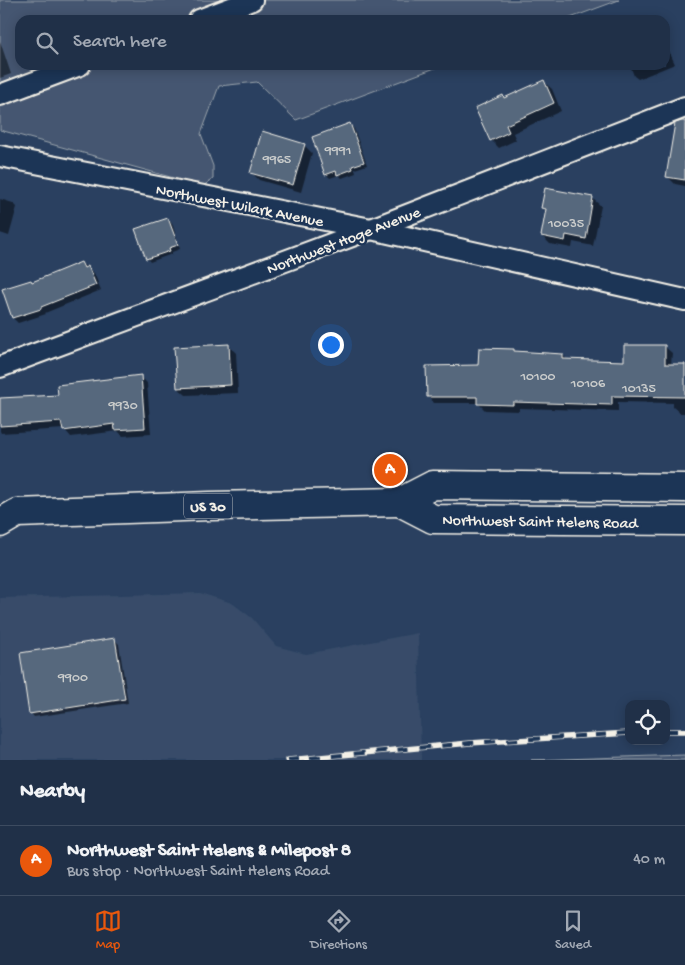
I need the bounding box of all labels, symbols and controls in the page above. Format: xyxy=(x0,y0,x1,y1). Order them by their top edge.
search box xyxy=(15,15,670,70)
icon: search xyxy=(33,29,61,57)
text: Search here xyxy=(73,31,167,54)
house number: 9991 xyxy=(324,143,351,160)
house number: 9965 xyxy=(262,152,291,169)
street label: Northwest Wilark Avenue xyxy=(154,182,326,233)
street label: Northwest Hoge Avenue xyxy=(265,204,424,280)
house number: 10035 xyxy=(547,216,584,233)
your location xyxy=(318,332,344,358)
house number: 10100 xyxy=(519,369,556,386)
house number: 10106 xyxy=(570,376,606,393)
house number: 10135 xyxy=(621,381,656,398)
house number: 9930 xyxy=(107,398,138,415)
pin: A xyxy=(374,451,406,489)
road number: US 30 xyxy=(184,494,232,518)
street label: Northwest Saint Helens Road xyxy=(442,512,639,535)
house number: 9900 xyxy=(57,670,88,687)
map controls xyxy=(625,700,670,745)
button: locate xyxy=(625,700,670,745)
text: Nearby xyxy=(20,780,85,805)
text: Northwest Saint Helens & Milepost 8 xyxy=(67,840,351,863)
text: A xyxy=(31,851,41,870)
text: 40 m xyxy=(633,851,665,870)
text: Bus stop · Northwest Saint Helens Road xyxy=(67,863,329,882)
tab: Map xyxy=(94,907,122,954)
tab: Directions xyxy=(310,907,367,954)
tab: Saved xyxy=(555,907,591,954)

